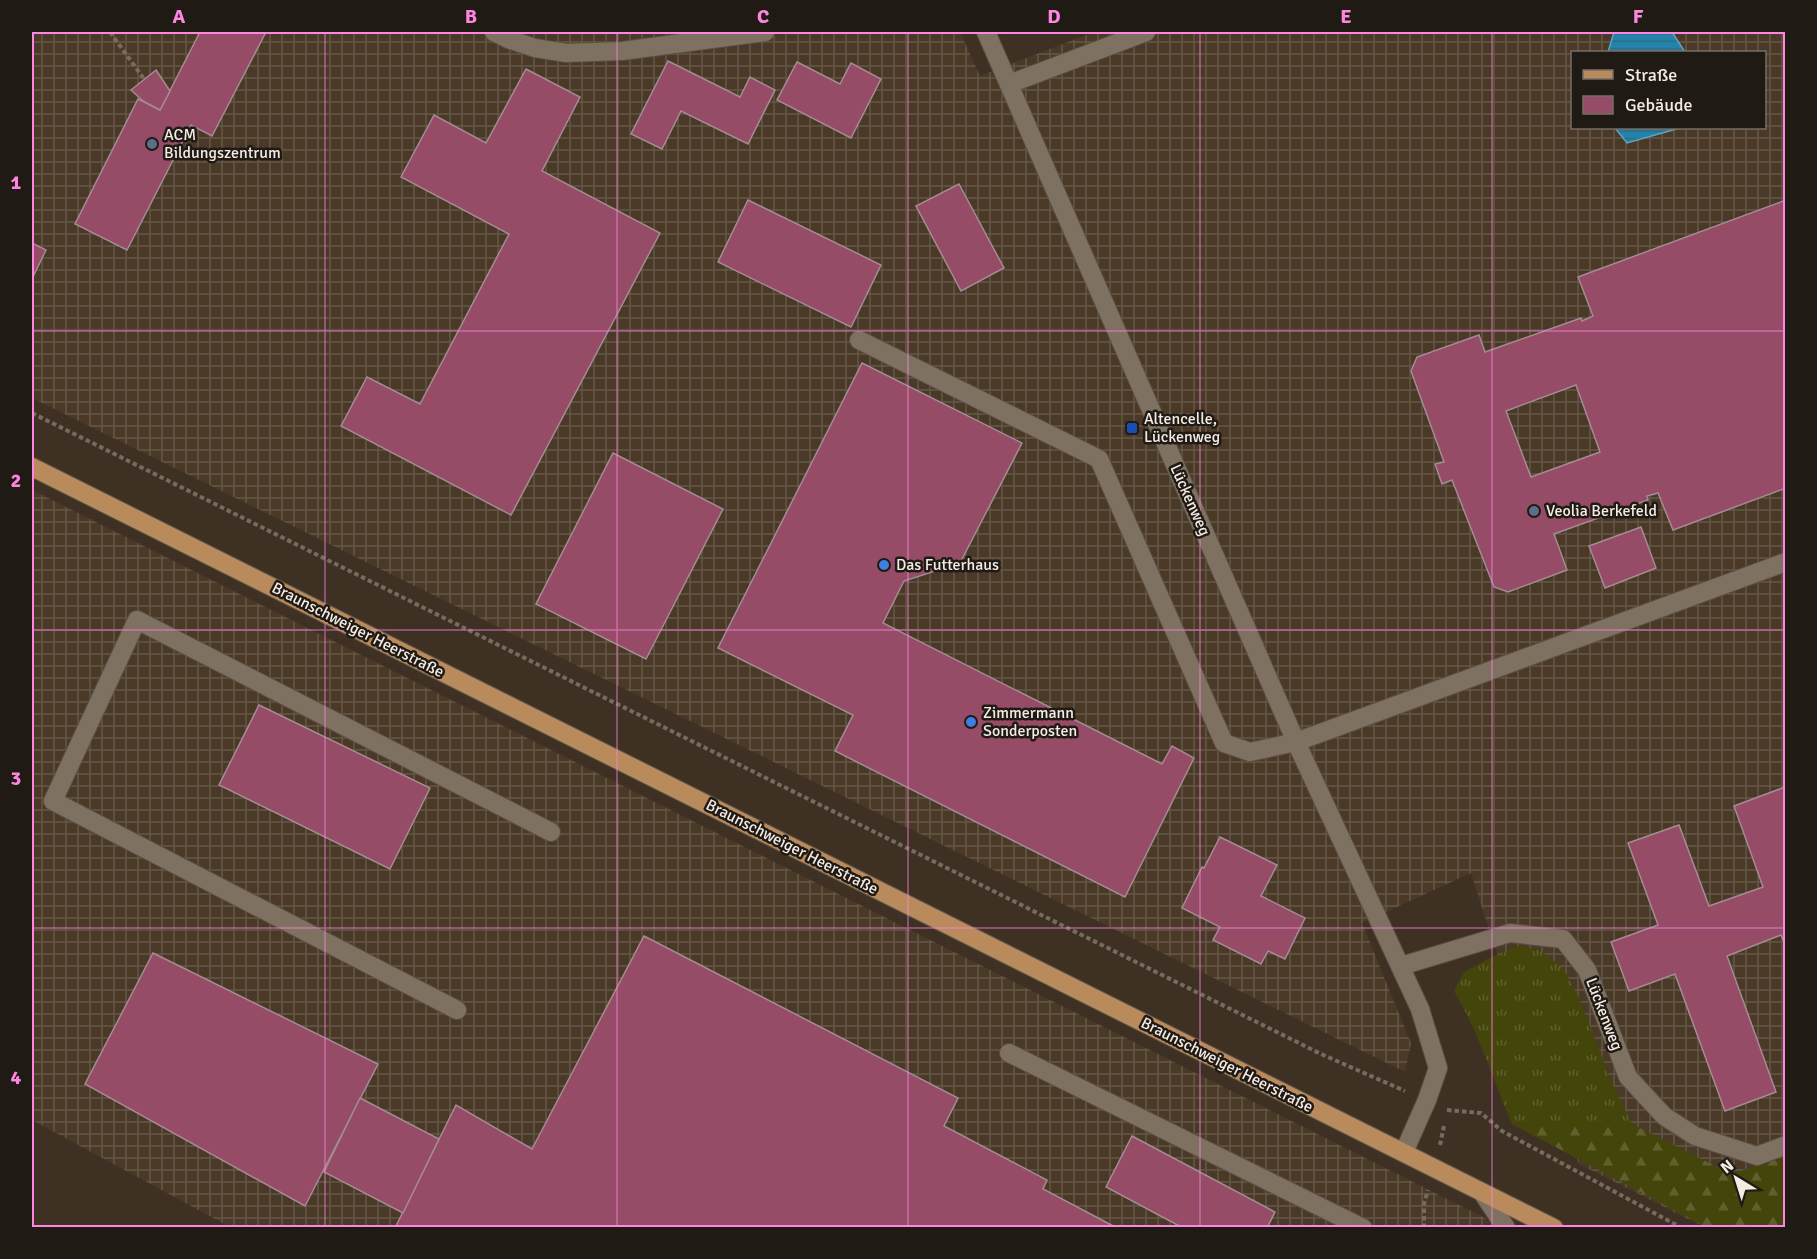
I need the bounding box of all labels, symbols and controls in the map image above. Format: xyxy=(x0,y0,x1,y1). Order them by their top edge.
text: A xyxy=(173,4,186,29)
text: B xyxy=(465,4,477,29)
text: C xyxy=(757,4,769,29)
text: D xyxy=(1047,4,1061,29)
text: E xyxy=(1340,4,1352,29)
text: F xyxy=(1633,4,1644,29)
legend xyxy=(1571,51,1766,129)
text: Straße xyxy=(1625,64,1677,86)
text: Gebäude xyxy=(1625,94,1693,116)
place label: ACM Bildungszentrum xyxy=(164,125,281,163)
marker: ACM Bildungszentrum xyxy=(145,137,159,151)
text: 1 xyxy=(11,170,22,195)
place label: Altencelle, Lückenweg xyxy=(1144,409,1220,447)
marker: Altencelle, Lückenweg xyxy=(1125,421,1139,435)
street label: Lückenweg xyxy=(1165,461,1215,539)
text: 2 xyxy=(11,468,21,493)
place label: Veolia Berkefeld xyxy=(1546,501,1657,521)
marker: Veolia Berkefeld xyxy=(1527,504,1541,518)
place label: Das Futterhaus xyxy=(896,555,999,575)
marker: Das Futterhaus xyxy=(877,558,891,572)
street label: Braunschweiger Heerstraße xyxy=(269,578,447,682)
place label: Zimmermann Sonderposten xyxy=(983,703,1077,741)
marker: Zimmermann Sonderposten xyxy=(964,715,978,729)
text: 3 xyxy=(11,766,21,791)
street label: Braunschweiger Heerstraße xyxy=(703,795,881,899)
street label: Lückenweg xyxy=(1581,975,1627,1053)
street label: Braunschweiger Heerstraße xyxy=(1138,1013,1316,1117)
text: 4 xyxy=(11,1065,22,1090)
north arrow xyxy=(1706,1148,1766,1208)
text: N xyxy=(1717,1156,1738,1178)

